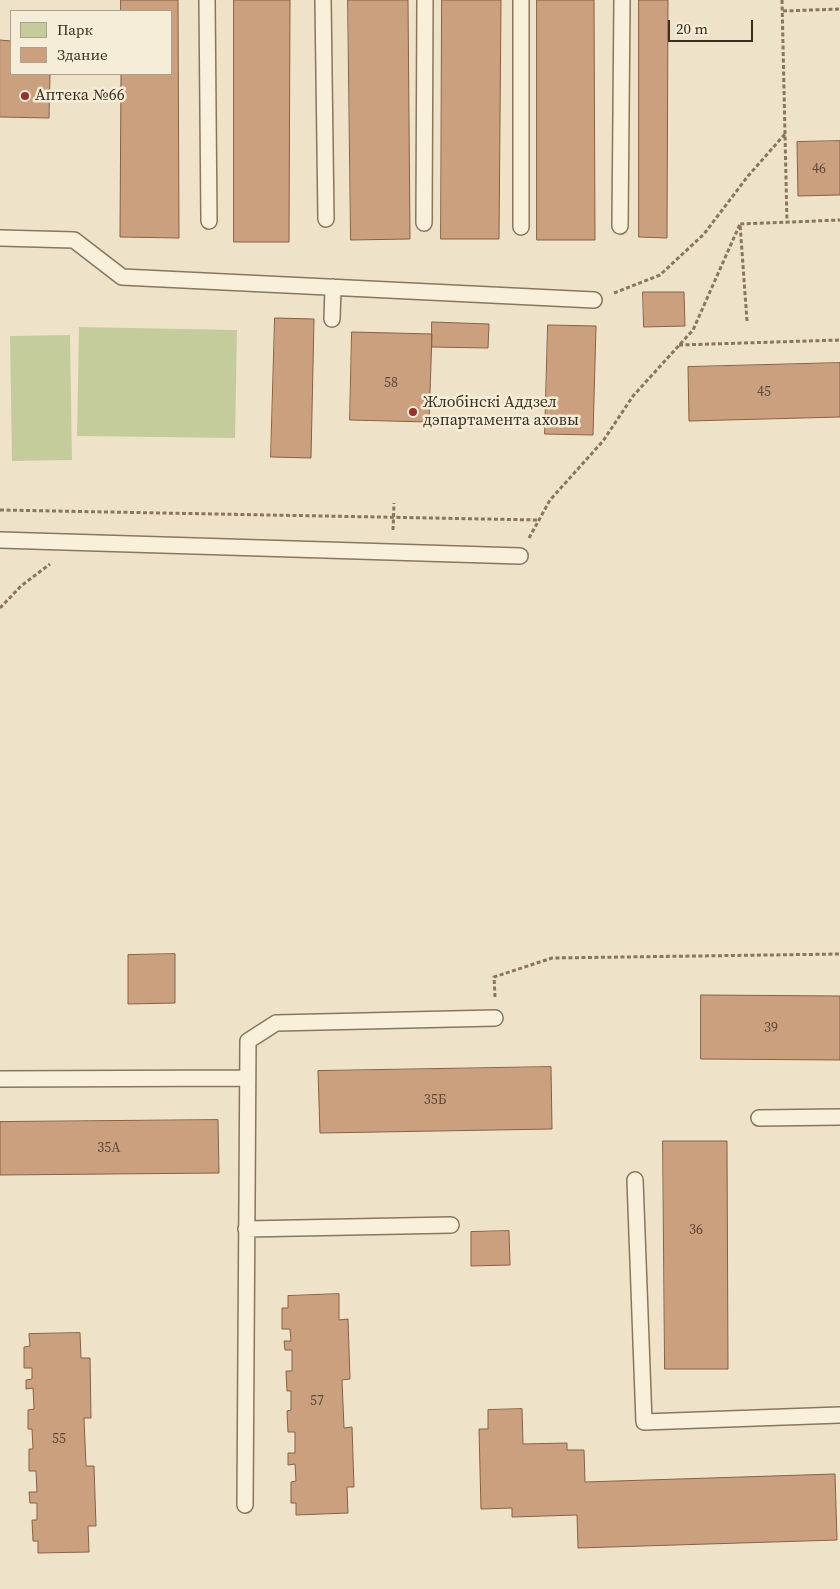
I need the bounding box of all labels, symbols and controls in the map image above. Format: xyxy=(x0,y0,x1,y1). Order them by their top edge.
legend xyxy=(10,10,172,75)
scale bar xyxy=(670,10,755,42)
text: 20 m xyxy=(676,18,708,39)
text: Парк xyxy=(57,19,93,40)
text: Здание xyxy=(57,44,108,65)
place label: Аптека №66 xyxy=(35,86,125,106)
marker: Аптека №66 xyxy=(19,90,31,102)
house number: 46 xyxy=(812,161,826,177)
house number: 58 xyxy=(384,375,398,391)
house number: 45 xyxy=(757,384,771,400)
place label: Жлобінскі Аддзел дэпартамента аховы xyxy=(423,393,579,431)
marker: Жлобінскі Аддзел дэпартамента аховы xyxy=(407,406,419,418)
house number: 39 xyxy=(764,1020,778,1036)
house number: 35Б xyxy=(424,1092,446,1108)
house number: 35А xyxy=(97,1140,121,1156)
house number: 36 xyxy=(689,1222,703,1238)
house number: 57 xyxy=(310,1393,324,1409)
house number: 55 xyxy=(52,1431,66,1447)

